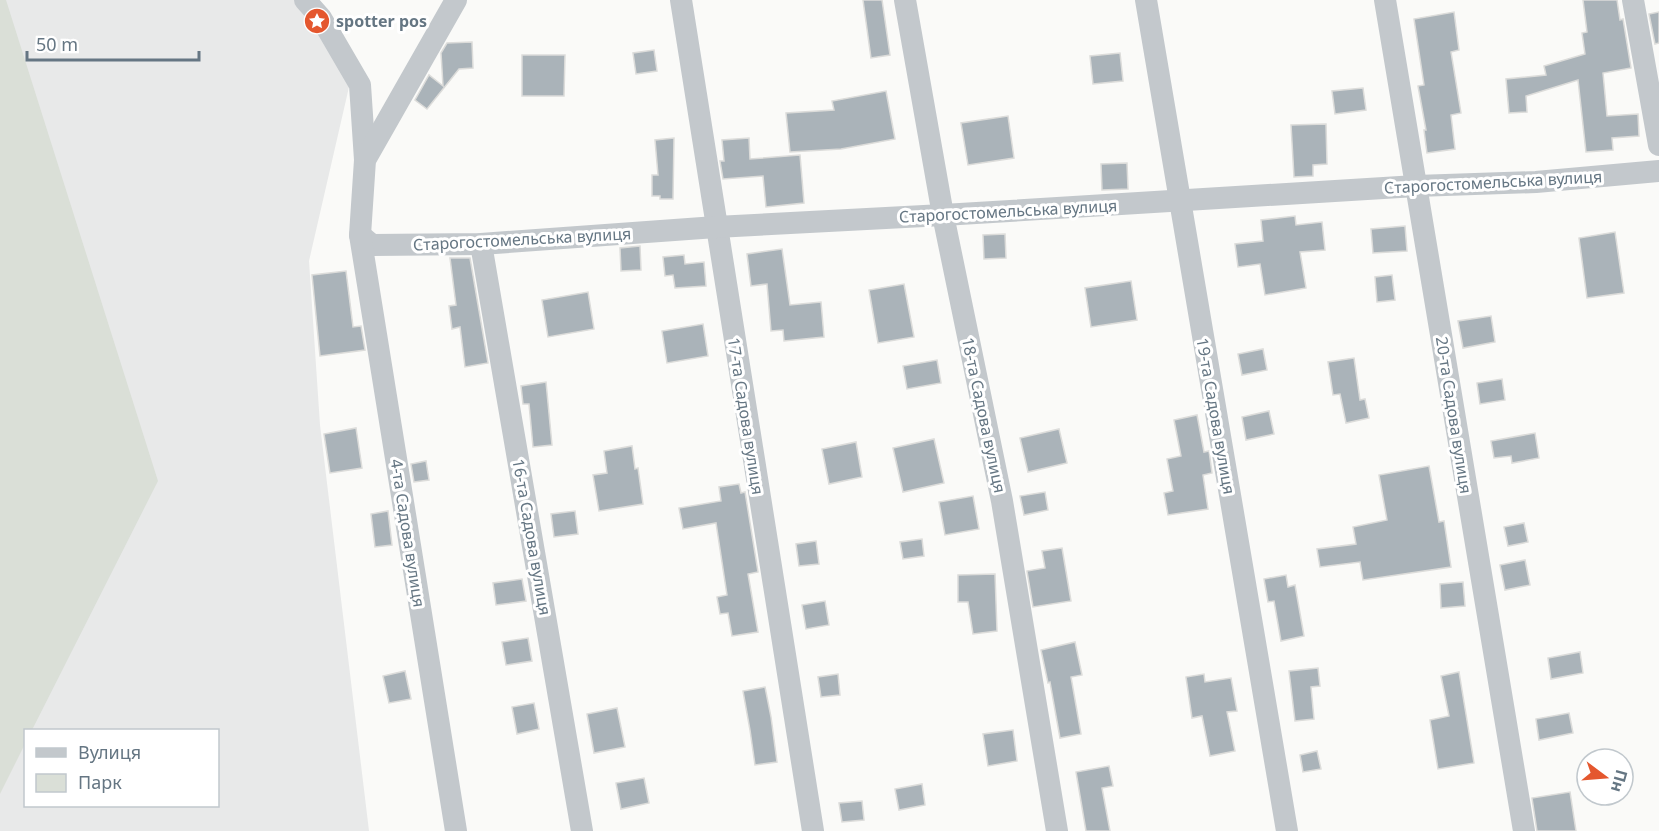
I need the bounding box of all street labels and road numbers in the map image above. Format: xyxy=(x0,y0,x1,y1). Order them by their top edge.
street label: Старогостомельська вулиця xyxy=(1383,165,1603,199)
street label: Старогостомельська вулиця xyxy=(898,194,1118,228)
street label: Старогостомельська вулиця xyxy=(412,222,632,256)
street label: 18-та Садова вулиця xyxy=(957,335,1011,495)
street label: 20-та Садова вулиця xyxy=(1431,335,1477,495)
street label: 17-та Садова вулиця xyxy=(723,336,769,496)
street label: 19-та Садова вулиця xyxy=(1191,336,1241,496)
street label: 4-та Садова вулиця xyxy=(385,457,431,609)
street label: 16-та Садова вулиця xyxy=(507,457,557,617)

